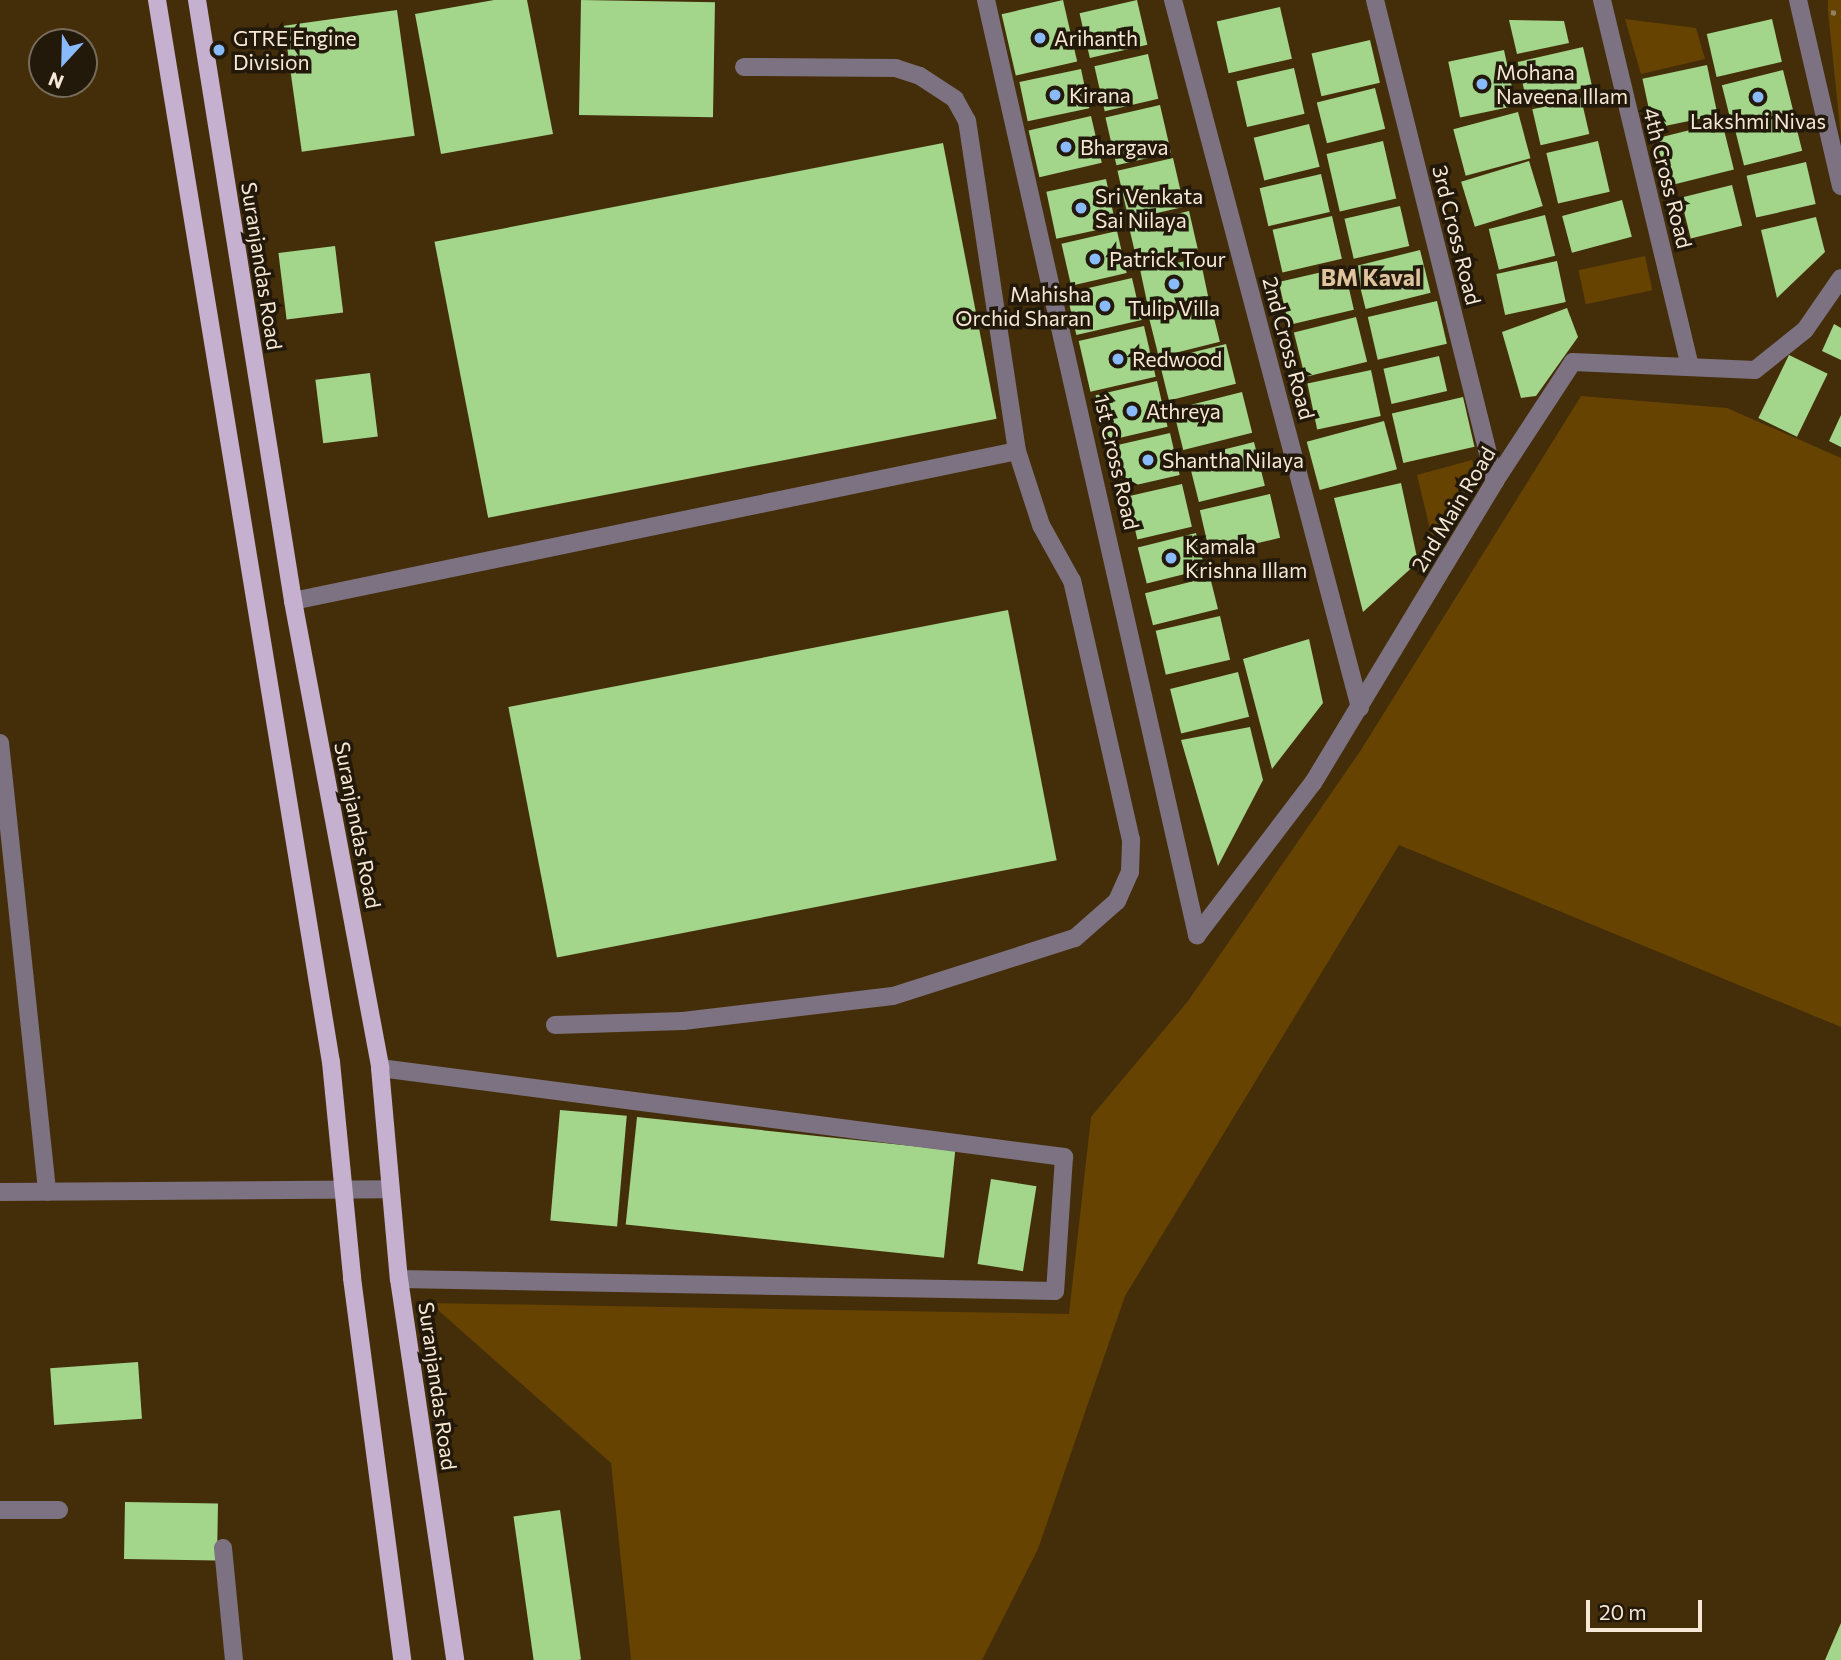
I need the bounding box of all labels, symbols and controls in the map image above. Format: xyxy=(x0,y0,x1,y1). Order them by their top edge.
place label: GTRE Engine Division xyxy=(233,25,357,75)
place label: Arihanth xyxy=(1054,25,1138,51)
north arrow xyxy=(28,28,98,98)
marker: Arihanth xyxy=(1032,30,1048,46)
marker: GTRE Engine Division xyxy=(211,42,227,58)
place label: Mohana Naveena Illam xyxy=(1496,59,1628,109)
text: N xyxy=(45,68,67,94)
marker: Mohana Naveena Illam xyxy=(1474,76,1490,92)
place label: Kirana xyxy=(1069,82,1131,108)
marker: Kirana xyxy=(1047,87,1063,103)
marker: Lakshmi Nivas xyxy=(1750,89,1766,105)
street label: 4th Cross Road xyxy=(1638,105,1698,251)
place label: Lakshmi Nivas xyxy=(1690,108,1826,134)
place label: Bhargava xyxy=(1080,134,1168,160)
marker: Bhargava xyxy=(1058,139,1074,155)
street label: 3rd Cross Road xyxy=(1427,163,1487,307)
street label: Suranjandas Road xyxy=(236,180,288,352)
place label: Sri Venkata Sai Nilaya xyxy=(1095,183,1203,233)
marker: Sri Venkata Sai Nilaya xyxy=(1073,200,1089,216)
place label: Patrick Tour xyxy=(1109,246,1226,272)
marker: Patrick Tour xyxy=(1087,251,1103,267)
district label: BM Kaval xyxy=(1321,263,1421,291)
street label: 2nd Cross Road xyxy=(1258,274,1320,422)
marker: Tulip Villa xyxy=(1166,276,1182,292)
place label: Mahisha Orchid Sharan xyxy=(955,281,1091,331)
place label: Tulip Villa xyxy=(1128,295,1220,321)
marker: Mahisha Orchid Sharan xyxy=(1097,298,1113,314)
place label: Redwood xyxy=(1132,346,1222,372)
marker: Redwood xyxy=(1110,351,1126,367)
street label: 1st Cross Road xyxy=(1089,392,1145,532)
place label: Athreya xyxy=(1146,398,1221,424)
marker: Athreya xyxy=(1124,403,1140,419)
street label: 2nd Main Road xyxy=(1406,442,1500,576)
place label: Shantha Nilaya xyxy=(1162,447,1304,473)
marker: Shantha Nilaya xyxy=(1140,452,1156,468)
place label: Kamala Krishna Illam xyxy=(1185,533,1307,583)
marker: Kamala Krishna Illam xyxy=(1163,550,1179,566)
street label: Suranjandas Road xyxy=(329,739,387,911)
street label: Suranjandas Road xyxy=(414,1300,462,1472)
scale bar xyxy=(1589,1586,1704,1630)
text: 20 m xyxy=(1599,1599,1647,1624)

